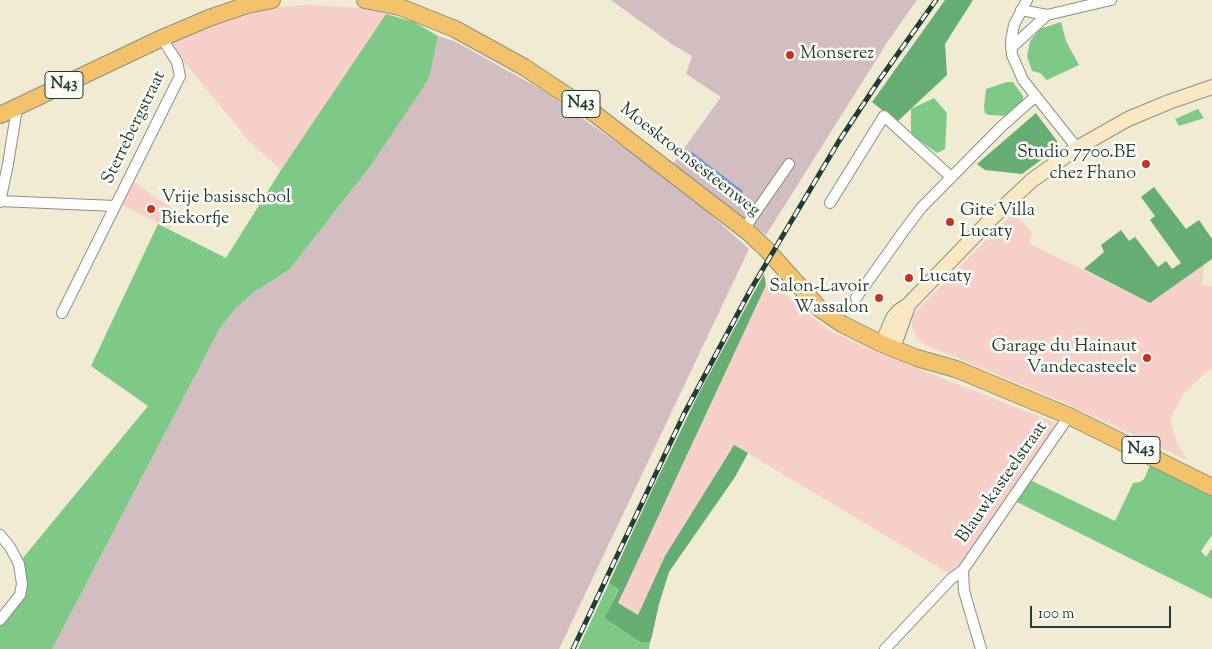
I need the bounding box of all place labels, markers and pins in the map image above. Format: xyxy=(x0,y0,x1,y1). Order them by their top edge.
place label: Monserez xyxy=(800,44,874,66)
marker: Monserez xyxy=(784,49,796,61)
place label: Studio 7700.BE chez Fhano xyxy=(1017,143,1136,186)
marker: Studio 7700.BE chez Fhano xyxy=(1140,158,1152,170)
place label: Vrije basisschool Biekorfje xyxy=(161,188,291,230)
place label: Gite Villa Lucaty xyxy=(960,201,1035,243)
marker: Vrije basisschool Biekorfje xyxy=(145,203,157,215)
marker: Gite Villa Lucaty xyxy=(944,216,956,228)
place label: Lucaty xyxy=(919,267,972,289)
marker: Lucaty xyxy=(903,272,915,284)
place label: Salon-Lavoir Wassalon xyxy=(769,277,869,320)
marker: Salon-Lavoir Wassalon xyxy=(873,292,885,304)
place label: Garage du Hainaut Vandecasteele xyxy=(991,337,1137,379)
marker: Garage du Hainaut Vandecasteele xyxy=(1141,352,1153,364)

